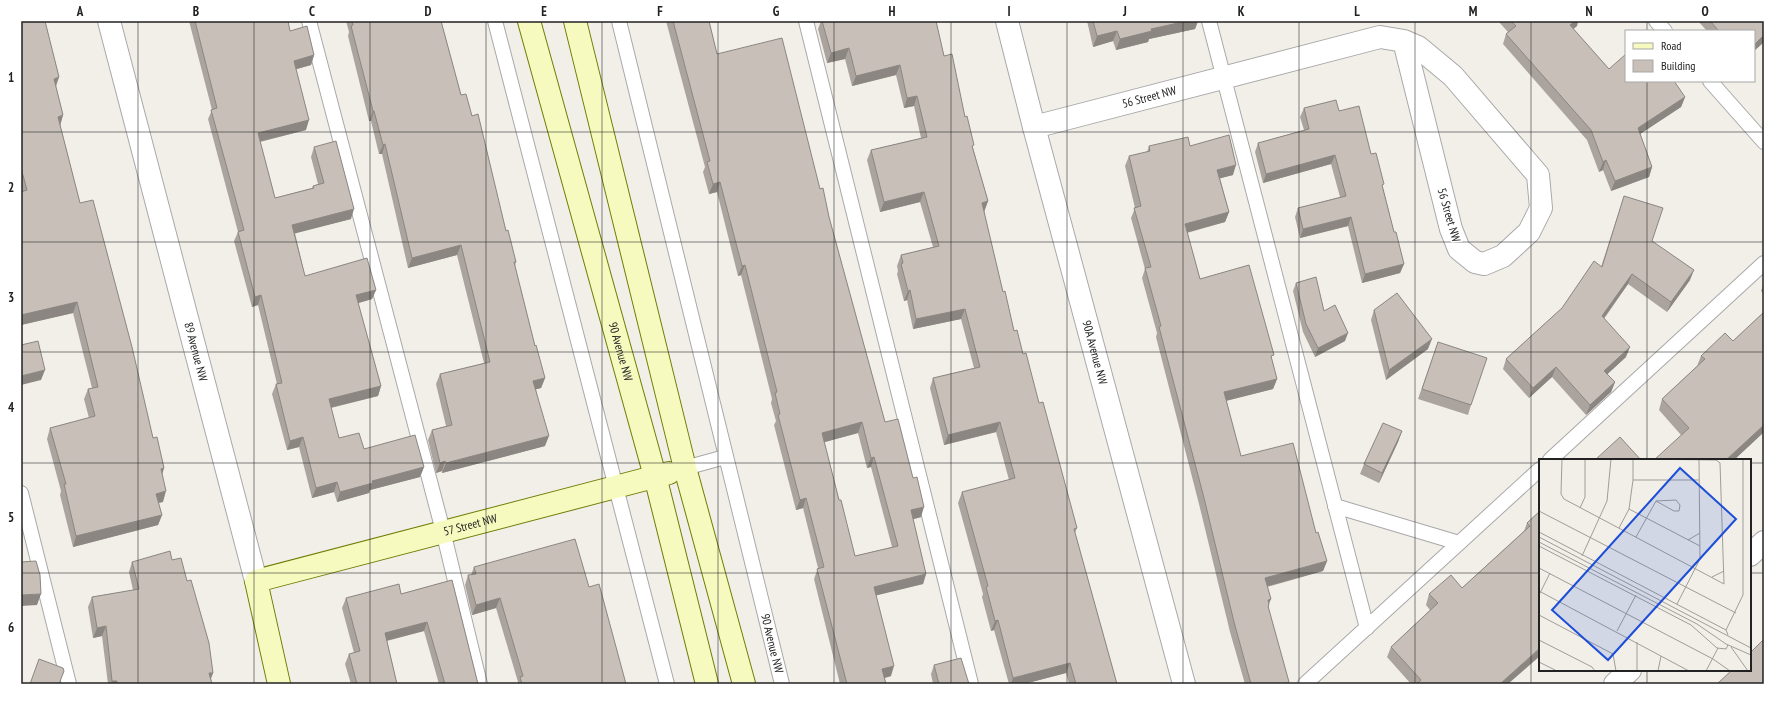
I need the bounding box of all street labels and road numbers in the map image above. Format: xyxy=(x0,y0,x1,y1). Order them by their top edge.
street label: 56 Street NW xyxy=(1120,82,1178,111)
street label: 56 Street NW xyxy=(1435,186,1464,243)
street label: 90A Avenue NW xyxy=(1079,319,1111,386)
street label: 89 Avenue NW xyxy=(181,320,211,383)
street label: 90 Avenue NW xyxy=(606,320,636,383)
street label: 57 Street NW xyxy=(442,510,499,539)
street label: 90 Avenue NW xyxy=(758,612,787,675)

